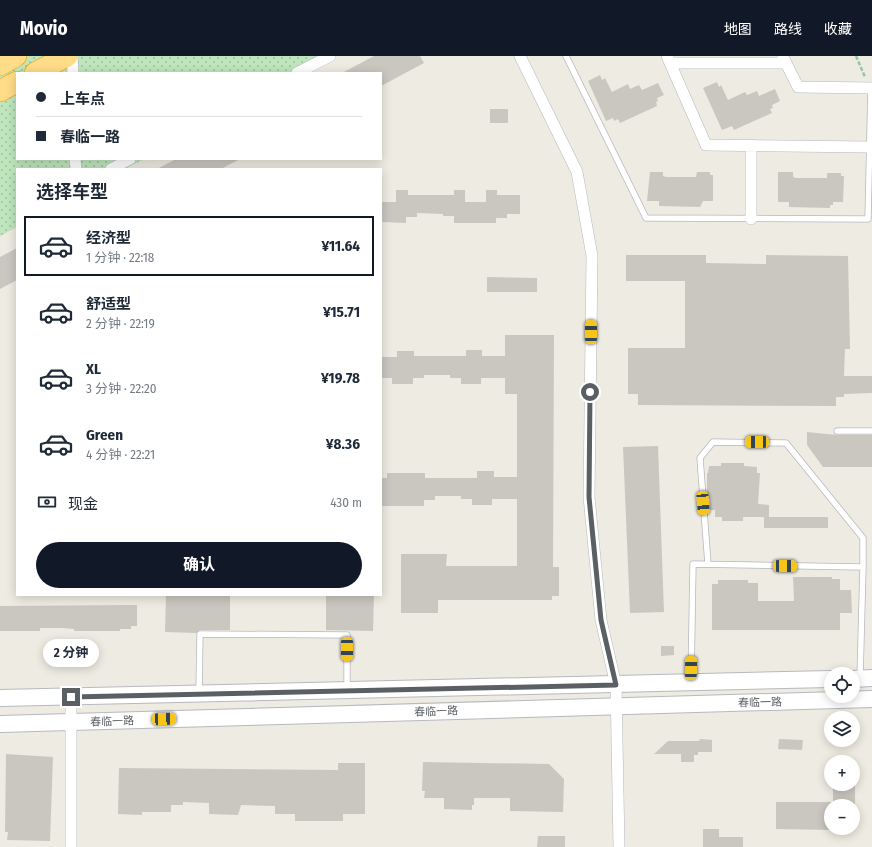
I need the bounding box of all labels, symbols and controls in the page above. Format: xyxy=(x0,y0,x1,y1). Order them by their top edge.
text: Movio xyxy=(20,17,68,40)
text: 地图 xyxy=(724,21,752,38)
text: 路线 xyxy=(774,21,802,38)
text: 收藏 xyxy=(824,21,852,38)
text: 上车点 xyxy=(60,90,105,108)
text: 春临一路 xyxy=(60,128,120,146)
text: 选择车型 xyxy=(36,181,108,203)
icon: car xyxy=(38,228,74,264)
text: 经济型 xyxy=(86,229,131,247)
text: ¥11.64 xyxy=(321,237,360,255)
text: 1 分钟 · 22:18 xyxy=(86,250,154,265)
icon: car xyxy=(38,294,74,330)
text: 舒适型 xyxy=(86,295,131,313)
text: ¥15.71 xyxy=(323,303,360,321)
text: 2 分钟 · 22:19 xyxy=(86,316,155,331)
car xyxy=(585,320,597,344)
icon: car xyxy=(38,360,74,396)
text: XL xyxy=(86,360,101,378)
text: ¥19.78 xyxy=(321,369,360,387)
text: 3 分钟 · 22:20 xyxy=(86,381,157,396)
route start xyxy=(581,383,599,401)
icon: car xyxy=(38,426,74,462)
text: Green xyxy=(86,426,123,444)
text: ¥8.36 xyxy=(326,435,360,453)
car xyxy=(745,436,769,448)
text: 4 分钟 · 22:21 xyxy=(86,447,155,462)
icon: cash xyxy=(36,491,58,513)
car xyxy=(696,491,710,515)
text: 现金 xyxy=(68,495,98,513)
text: 430 m xyxy=(330,495,362,510)
button: 确认 xyxy=(36,542,362,588)
car xyxy=(773,560,797,572)
car xyxy=(341,637,353,661)
callout: 2 分钟 xyxy=(43,639,99,667)
text: 2 分钟 xyxy=(54,645,88,660)
car xyxy=(685,656,697,680)
map controls xyxy=(824,667,860,835)
button: locate xyxy=(824,667,860,703)
route end xyxy=(62,688,80,706)
street label: 春临一路 xyxy=(738,696,782,709)
street label: 春临一路 xyxy=(414,704,458,719)
button: layers xyxy=(824,711,860,747)
car xyxy=(152,713,176,725)
street label: 春临一路 xyxy=(90,714,134,729)
button: + xyxy=(824,755,860,791)
button: − xyxy=(824,799,860,835)

